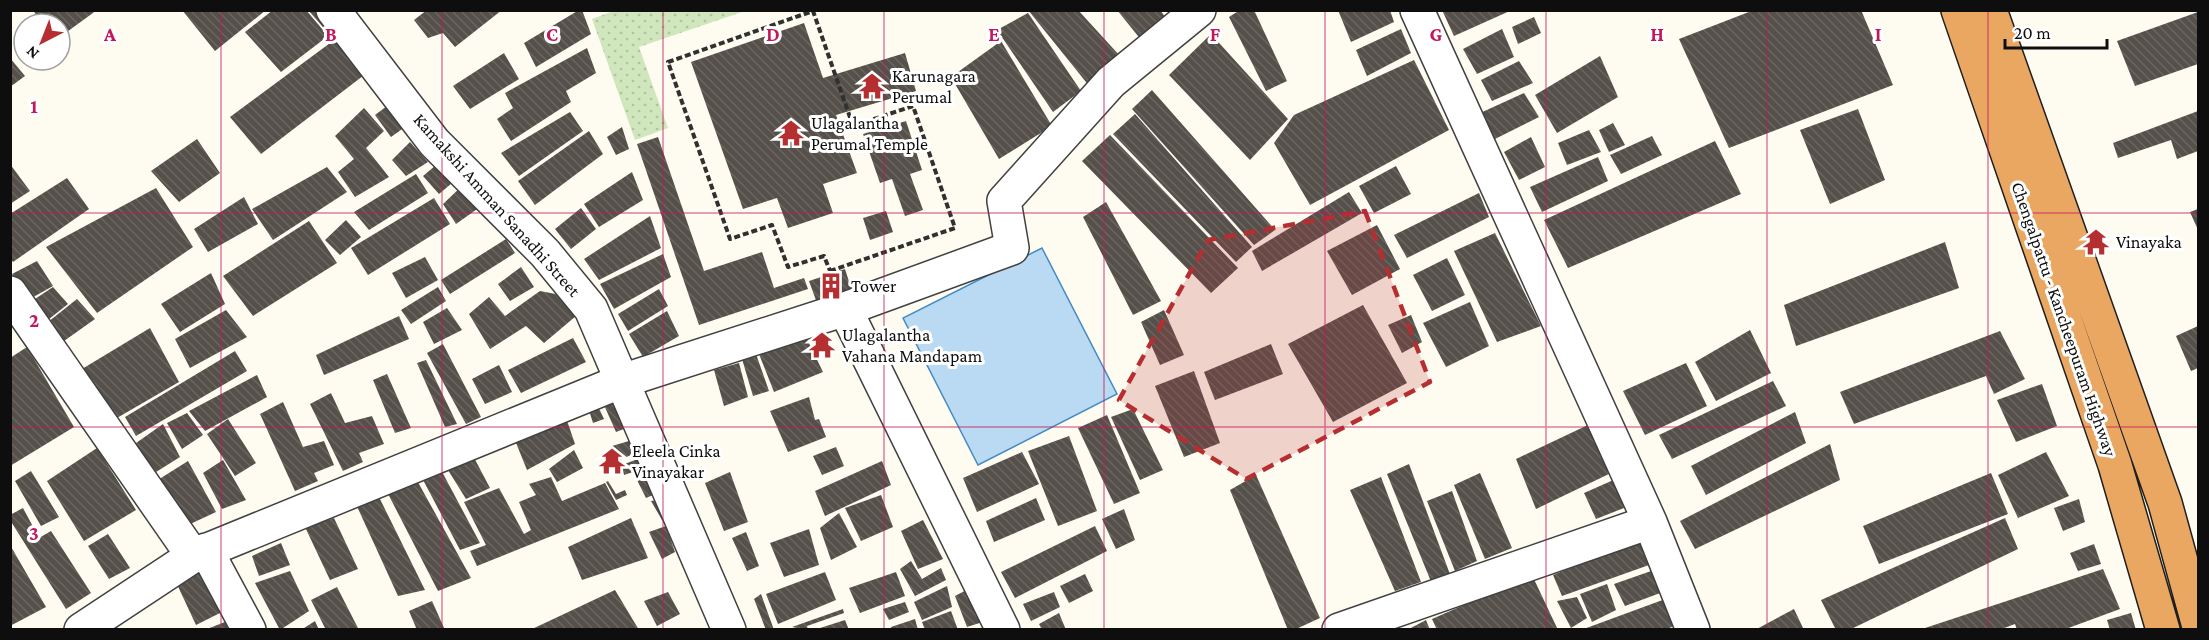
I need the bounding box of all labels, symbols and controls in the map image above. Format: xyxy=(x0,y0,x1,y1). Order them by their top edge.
north arrow xyxy=(12,12,72,72)
scale bar xyxy=(2005,12,2107,50)
text: A xyxy=(103,23,117,45)
text: B xyxy=(325,23,337,45)
text: C xyxy=(546,23,558,45)
text: D xyxy=(766,23,780,45)
text: E xyxy=(988,23,1000,45)
text: F xyxy=(1210,23,1221,45)
text: G xyxy=(1430,23,1443,45)
text: H xyxy=(1650,23,1664,45)
text: I xyxy=(1875,23,1882,45)
text: 20 m xyxy=(2014,23,2051,43)
text: N xyxy=(22,43,42,63)
place label: Karunagara Perumal xyxy=(892,66,976,107)
temple icon: Karunagara Perumal xyxy=(857,71,887,101)
text: 1 xyxy=(30,95,38,117)
street label: Kamakshi Amman Sanadhi Street xyxy=(410,109,585,301)
place label: Ulagalantha Perumal Temple xyxy=(811,113,928,154)
temple icon: Ulagalantha Perumal Temple xyxy=(776,118,806,148)
street label: Chengalpattu - Kancheepuram Highway xyxy=(2008,179,2121,459)
temple icon: Vinayaka xyxy=(2081,227,2111,257)
place label: Vinayaka xyxy=(2116,232,2182,252)
building icon: Tower xyxy=(816,271,846,301)
place label: Tower xyxy=(851,276,897,296)
text: 2 xyxy=(29,309,39,331)
place label: Ulagalantha Vahana Mandapam xyxy=(842,325,983,366)
temple icon: Ulagalantha Vahana Mandapam xyxy=(807,330,837,360)
place label: Eleela Cinka Vinayakar xyxy=(632,441,721,482)
temple icon: Eleela Cinka Vinayakar xyxy=(597,446,627,476)
text: 3 xyxy=(29,522,39,544)

